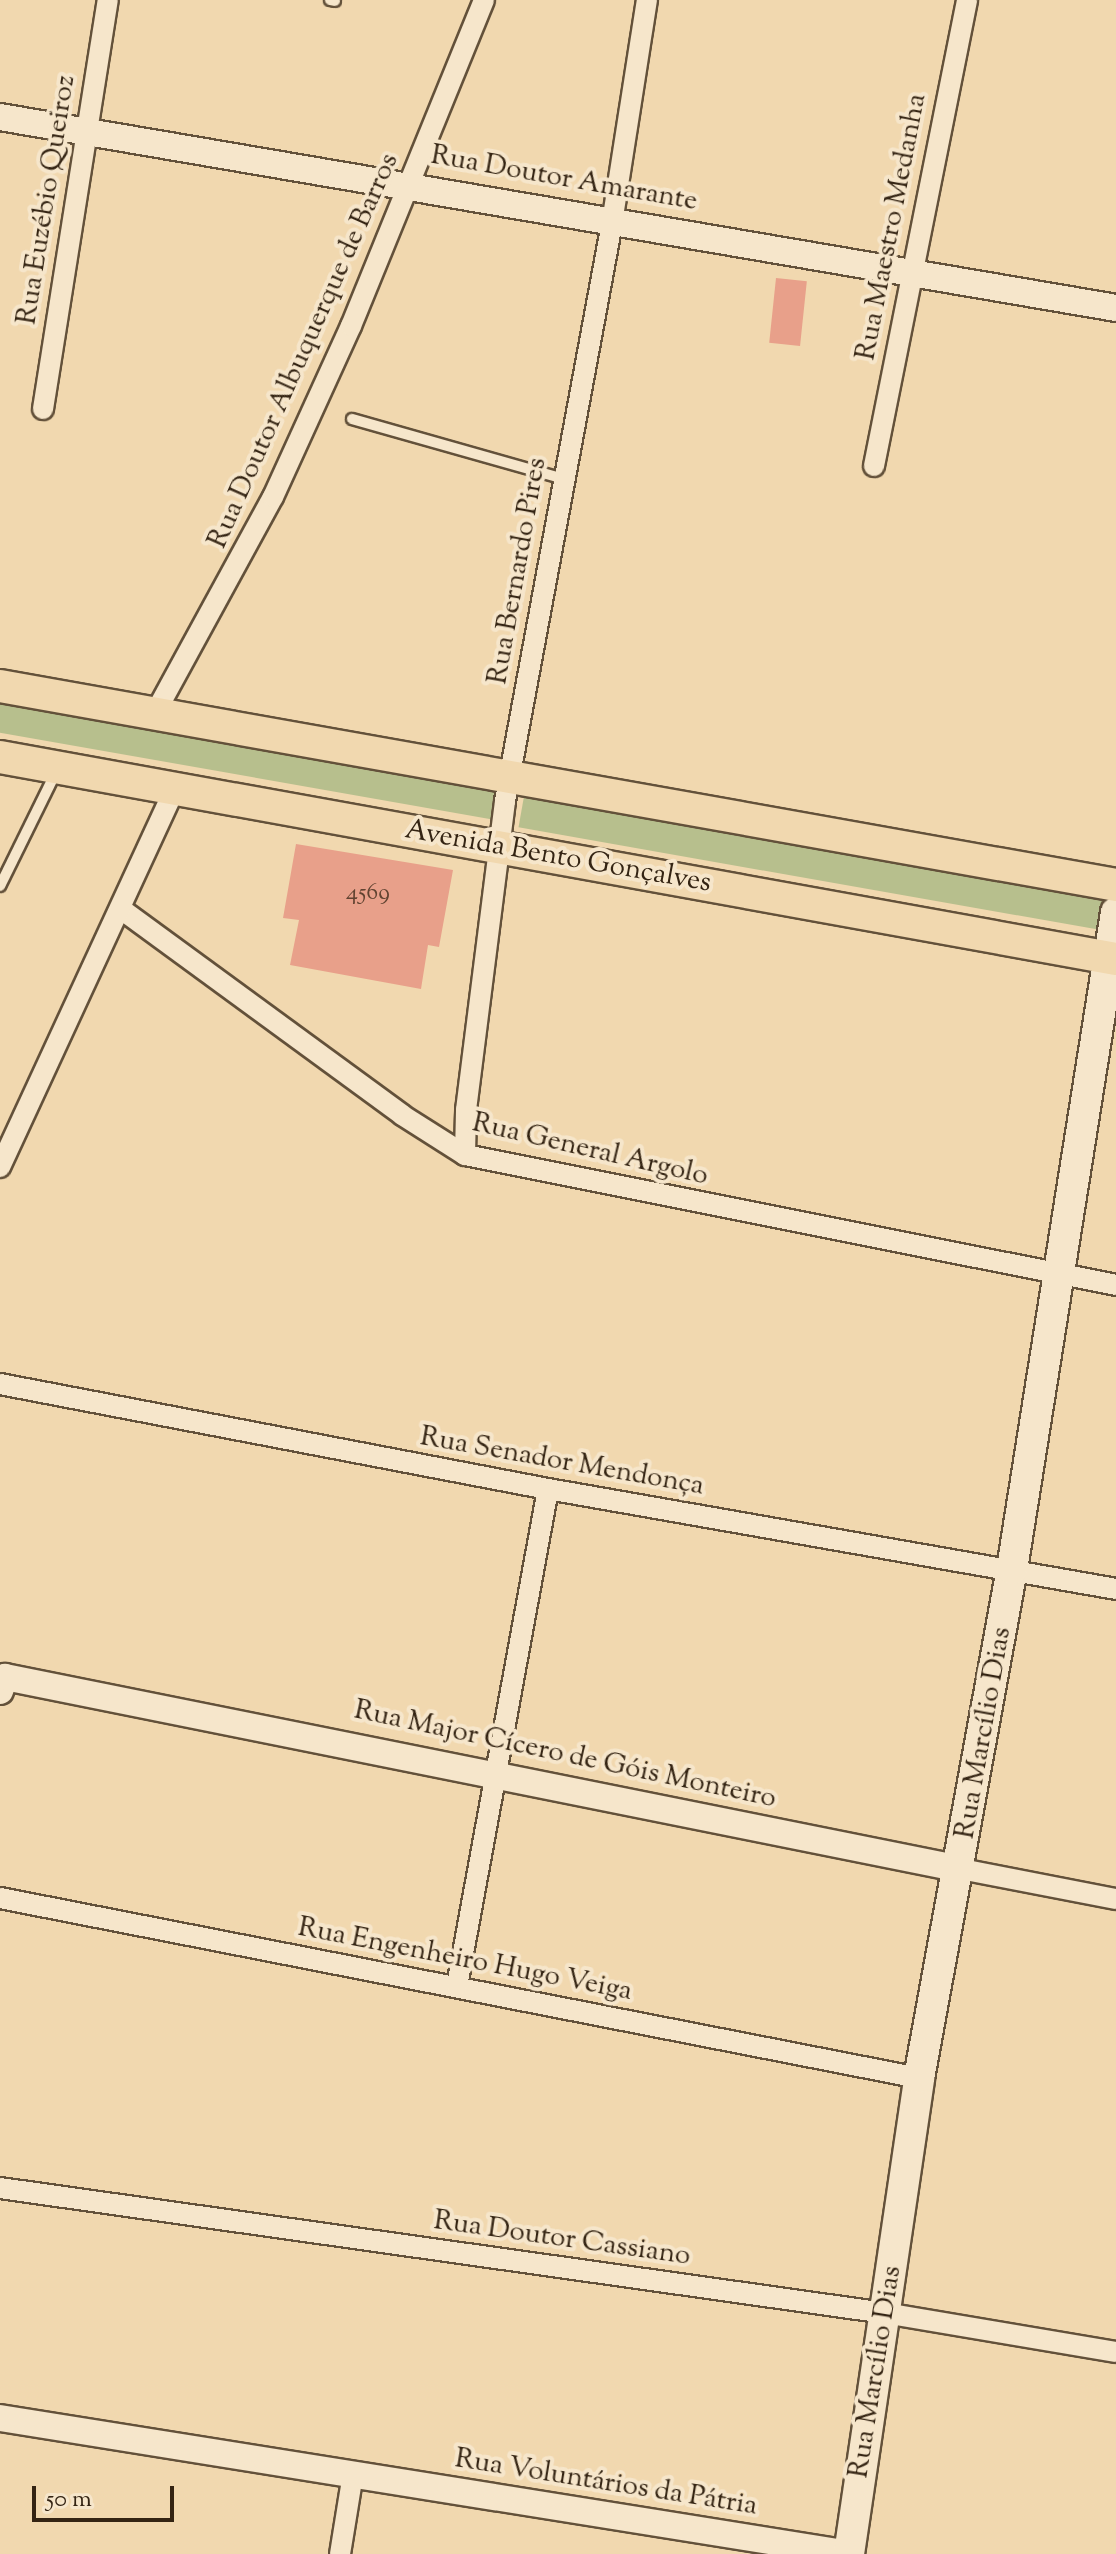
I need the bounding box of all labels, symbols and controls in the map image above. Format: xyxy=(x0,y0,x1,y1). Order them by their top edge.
street label: Rua Euzébio Queiroz xyxy=(11,73,83,327)
street label: Rua Maestro Medanha xyxy=(850,91,934,363)
street label: Rua Doutor Amarante xyxy=(428,139,700,219)
street label: Rua Doutor Albuquerque de Barros xyxy=(201,148,407,554)
street label: Rua Bernardo Pires xyxy=(482,455,554,687)
street label: Avenida Bento Gonçalves xyxy=(402,814,714,900)
house number: 4569 xyxy=(346,880,390,908)
street label: Rua General Argolo xyxy=(469,1107,711,1193)
street label: Rua Senador Mendonça xyxy=(417,1420,707,1504)
street label: Rua Marcílio Dias xyxy=(949,1624,1019,1842)
street label: Rua Major Cícero de Góis Monteiro xyxy=(351,1694,779,1816)
street label: Rua Engenheiro Hugo Veiga xyxy=(295,1911,635,2009)
street label: Rua Doutor Cassiano xyxy=(432,2204,692,2274)
street label: Rua Marcílio Dias xyxy=(843,2263,909,2481)
street label: Rua Voluntários da Pátria xyxy=(452,2443,760,2523)
scale bar xyxy=(36,2470,178,2520)
text: 50 m xyxy=(46,2483,92,2517)

